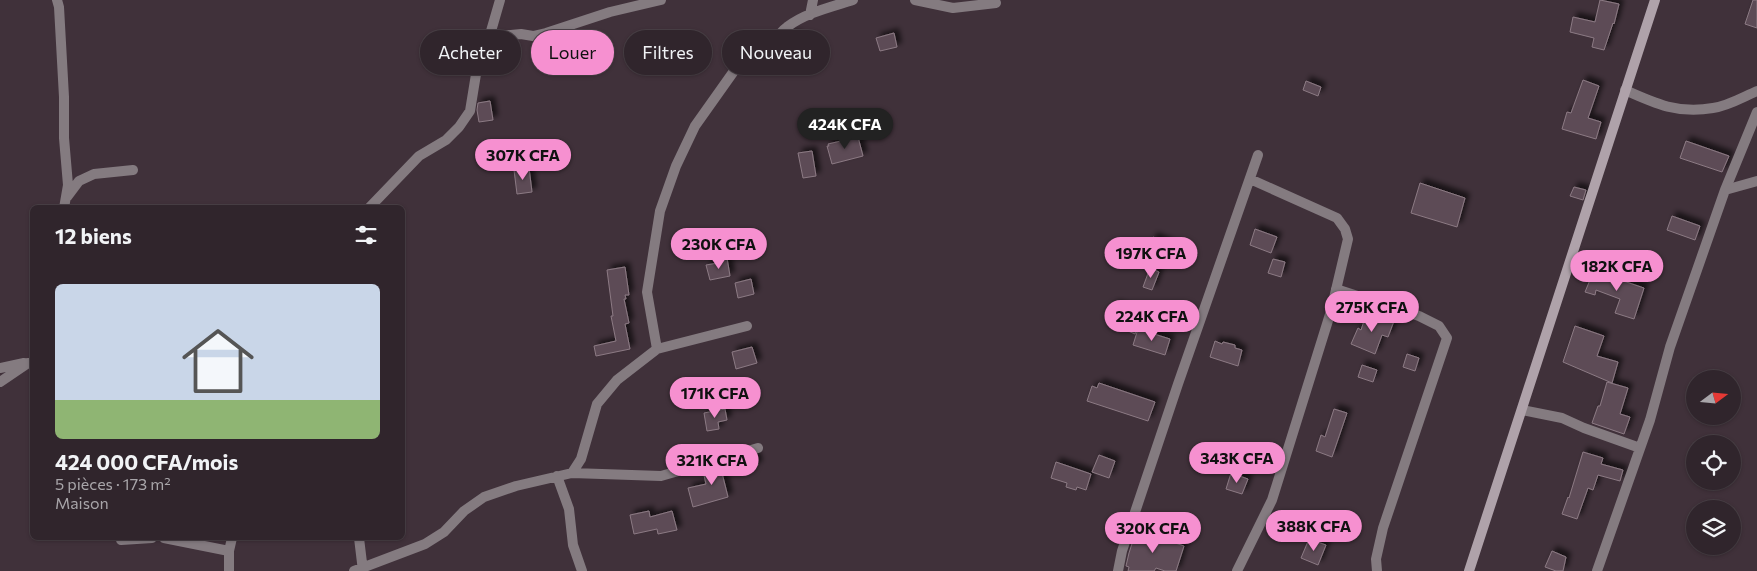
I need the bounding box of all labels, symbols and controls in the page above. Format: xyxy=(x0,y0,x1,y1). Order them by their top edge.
chip: Acheter xyxy=(420,30,521,75)
chip: Louer xyxy=(531,30,614,75)
chip: Filtres xyxy=(624,30,712,75)
chip: Nouveau xyxy=(722,30,830,75)
pin: 424K CFA xyxy=(793,108,897,150)
text: 424K CFA xyxy=(808,114,882,133)
pin: 307K CFA xyxy=(471,138,575,181)
text: 307K CFA xyxy=(486,145,560,164)
icon: filters xyxy=(352,221,380,249)
text: 12 biens xyxy=(55,223,132,248)
pin: 230K CFA xyxy=(667,228,771,270)
text: 230K CFA xyxy=(682,234,756,253)
pin: 197K CFA xyxy=(1099,236,1203,279)
text: 197K CFA xyxy=(1115,243,1187,262)
pin: 182K CFA xyxy=(1565,250,1669,292)
text: 182K CFA xyxy=(1581,256,1653,275)
pin: 275K CFA xyxy=(1320,290,1424,333)
text: 275K CFA xyxy=(1336,297,1408,316)
pin: 224K CFA xyxy=(1100,300,1204,342)
text: 224K CFA xyxy=(1115,306,1189,325)
icon: home xyxy=(173,316,263,406)
north arrow xyxy=(1686,370,1741,425)
map controls xyxy=(1686,370,1741,555)
pin: 171K CFA xyxy=(663,376,767,419)
text: 171K CFA xyxy=(681,383,749,402)
button: locate xyxy=(1686,435,1741,490)
pin: 343K CFA xyxy=(1185,442,1289,484)
pin: 321K CFA xyxy=(660,444,764,486)
text: 343K CFA xyxy=(1200,448,1274,467)
text: 424 000 CFA/mois xyxy=(55,449,238,474)
text: 321K CFA xyxy=(677,450,747,469)
text: 5 pièces · 173 m² xyxy=(55,474,171,493)
text: Maison xyxy=(55,493,109,512)
button: layers xyxy=(1686,500,1741,555)
pin: 388K CFA xyxy=(1262,510,1366,552)
pin: 320K CFA xyxy=(1101,512,1205,554)
text: 388K CFA xyxy=(1277,516,1351,535)
text: 320K CFA xyxy=(1116,518,1190,537)

